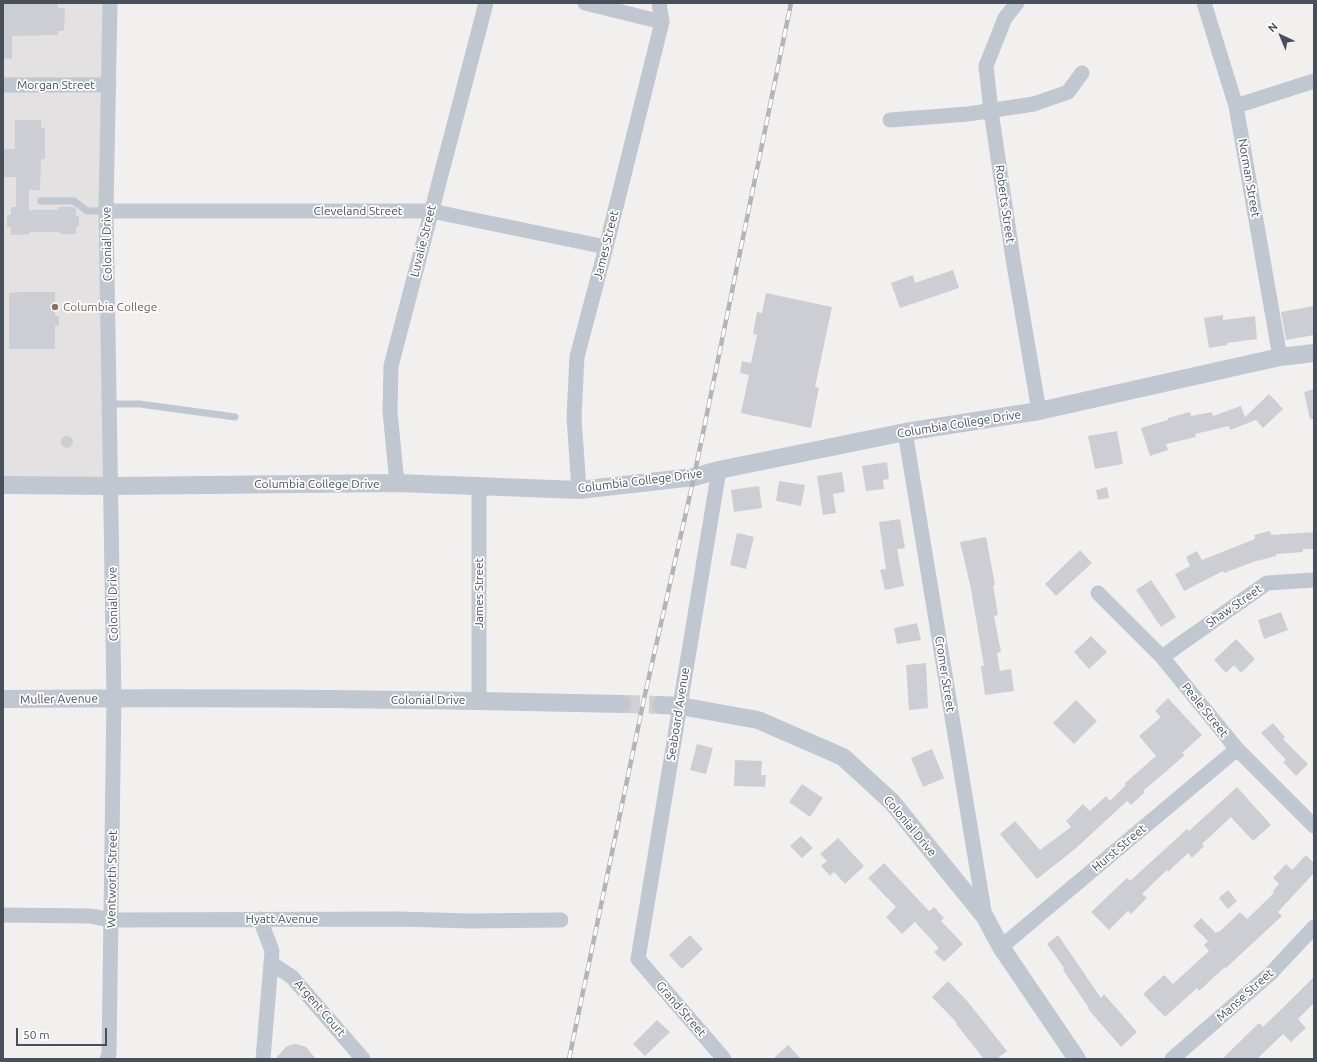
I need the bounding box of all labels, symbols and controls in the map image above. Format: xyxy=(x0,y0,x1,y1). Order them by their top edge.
north arrow xyxy=(1261,16,1301,56)
text: N xyxy=(1266,20,1280,35)
street label: Morgan Street xyxy=(17,78,95,92)
street label: Norman Street xyxy=(1235,137,1263,219)
street label: Roberts Street xyxy=(992,164,1018,244)
street label: Luvalie Street xyxy=(407,203,439,279)
street label: Cleveland Street xyxy=(313,204,403,218)
street label: Colonial Drive xyxy=(99,207,115,281)
street label: James Street xyxy=(590,209,622,281)
place label: Columbia College xyxy=(63,300,157,314)
marker: Columbia College xyxy=(50,302,60,312)
street label: Columbia College Drive xyxy=(896,407,1022,441)
street label: Columbia College Drive xyxy=(577,466,703,496)
street label: Columbia College Drive xyxy=(254,477,380,491)
street label: James Street xyxy=(472,558,486,628)
street label: Colonial Drive xyxy=(105,567,121,641)
street label: Shaw Street xyxy=(1203,582,1265,630)
street label: Cromer Street xyxy=(932,635,958,713)
street label: Seaboard Avenue xyxy=(664,666,692,762)
street label: Peale Street xyxy=(1179,680,1231,740)
street label: Muller Avenue xyxy=(20,691,98,707)
street label: Colonial Drive xyxy=(391,693,465,707)
street label: Colonial Drive xyxy=(880,793,940,859)
street label: Hurst Street xyxy=(1089,821,1149,875)
street label: Wentworth Street xyxy=(104,830,120,928)
street label: Hyatt Avenue xyxy=(246,912,318,926)
street label: Manse Street xyxy=(1214,966,1276,1024)
street label: Argent Court xyxy=(291,977,349,1039)
street label: Grand Street xyxy=(653,978,709,1040)
scale bar xyxy=(18,1020,109,1046)
text: 50 m xyxy=(23,1028,50,1041)

